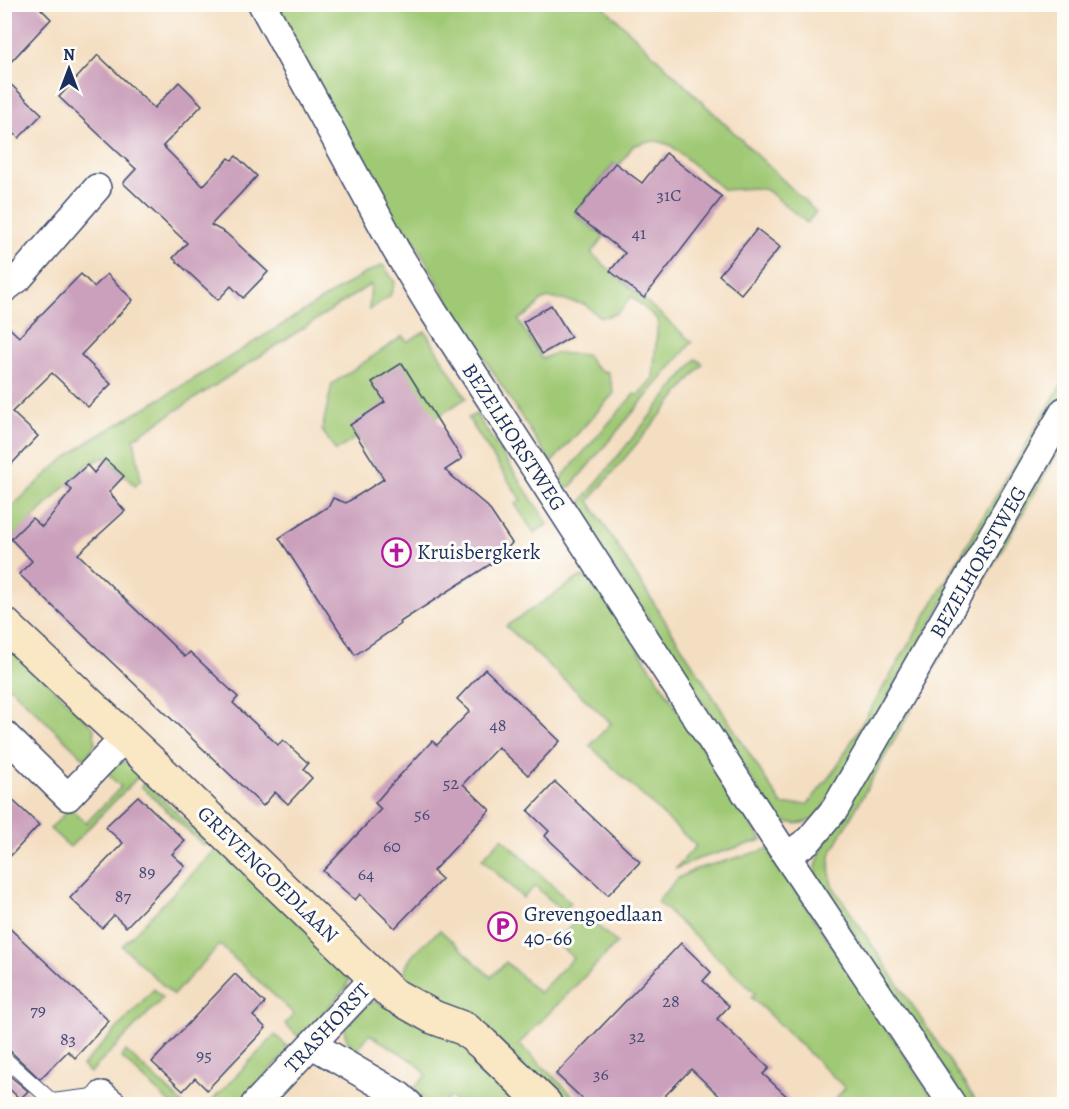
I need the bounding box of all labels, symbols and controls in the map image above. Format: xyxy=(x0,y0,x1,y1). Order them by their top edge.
north arrow xyxy=(39,39,99,99)
text: N xyxy=(63,44,75,66)
house number: 31C xyxy=(657,183,681,207)
house number: 41 xyxy=(632,221,646,245)
street label: BEZELHORSTWEG xyxy=(456,358,572,516)
street label: BEZELHORSTWEG xyxy=(923,481,1033,643)
church icon: Kruisbergkerk xyxy=(380,536,412,568)
place label: Kruisbergkerk xyxy=(417,538,541,566)
house number: 48 xyxy=(490,713,506,737)
house number: 52 xyxy=(443,771,460,795)
street label: GREVENGOEDLAAN xyxy=(191,799,345,949)
house number: 56 xyxy=(414,802,430,826)
house number: 60 xyxy=(383,834,401,858)
house number: 89 xyxy=(139,860,155,884)
house number: 64 xyxy=(358,862,374,886)
house number: 87 xyxy=(115,884,132,908)
place label: Grevengoedlaan 40-66 xyxy=(524,900,663,952)
parking icon: Grevengoedlaan 40-66 xyxy=(487,910,519,942)
street label: TRASHORST xyxy=(278,977,376,1079)
house number: 28 xyxy=(662,989,680,1013)
house number: 79 xyxy=(30,998,46,1022)
house number: 32 xyxy=(629,1024,645,1048)
house number: 83 xyxy=(60,1027,76,1051)
house number: 95 xyxy=(196,1043,212,1067)
house number: 36 xyxy=(593,1062,609,1086)

